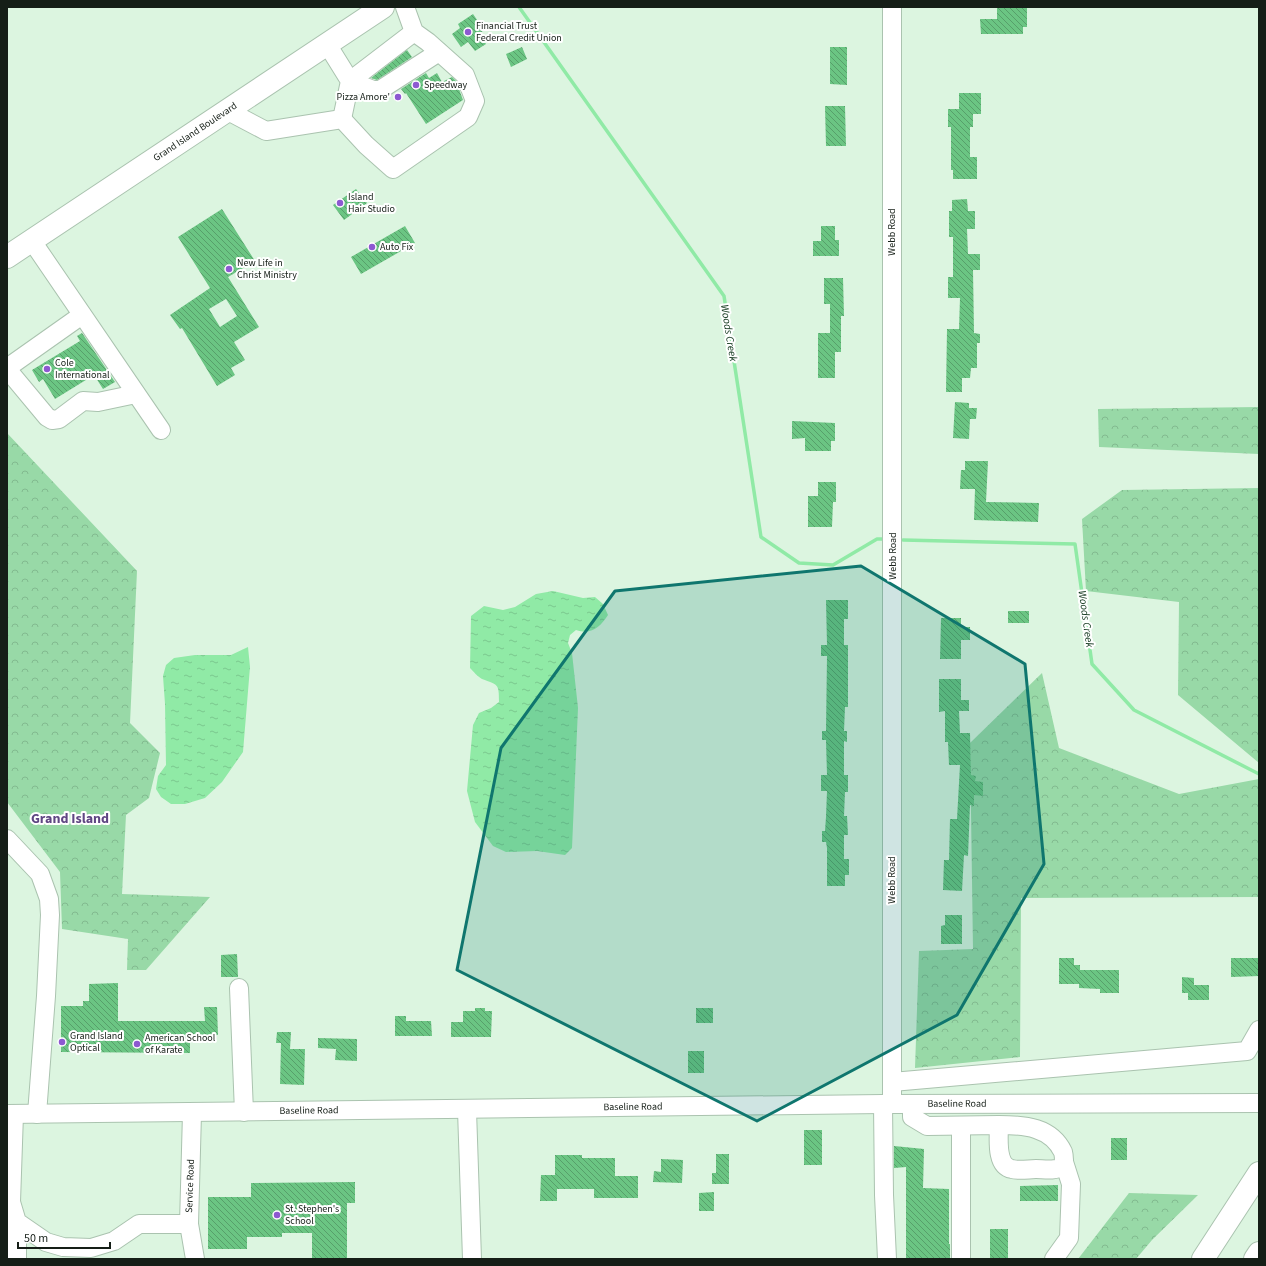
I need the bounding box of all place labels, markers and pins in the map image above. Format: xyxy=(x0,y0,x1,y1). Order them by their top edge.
place label: Financial Trust Federal Credit Union xyxy=(476,19,562,45)
marker: Financial Trust Federal Credit Union xyxy=(463,27,473,37)
place label: Speedway xyxy=(424,78,467,92)
marker: Speedway xyxy=(411,80,421,90)
place label: Pizza Amore' xyxy=(337,90,390,104)
marker: Pizza Amore' xyxy=(393,92,403,102)
place label: Island Hair Studio xyxy=(348,190,395,216)
marker: Island Hair Studio xyxy=(335,198,345,208)
place label: Auto Fix xyxy=(380,240,414,254)
marker: Auto Fix xyxy=(367,242,377,252)
place label: New Life in Christ Ministry xyxy=(237,256,297,282)
marker: New Life in Christ Ministry xyxy=(224,264,234,274)
place label: Cole International xyxy=(55,356,110,382)
marker: Cole International xyxy=(42,364,52,374)
place label: Grand Island Optical xyxy=(70,1029,123,1055)
place label: American School of Karate xyxy=(145,1031,216,1057)
marker: Grand Island Optical xyxy=(57,1037,67,1047)
marker: American School of Karate xyxy=(132,1039,142,1049)
place label: St. Stephen's School xyxy=(285,1202,339,1228)
marker: St. Stephen's School xyxy=(272,1210,282,1220)

